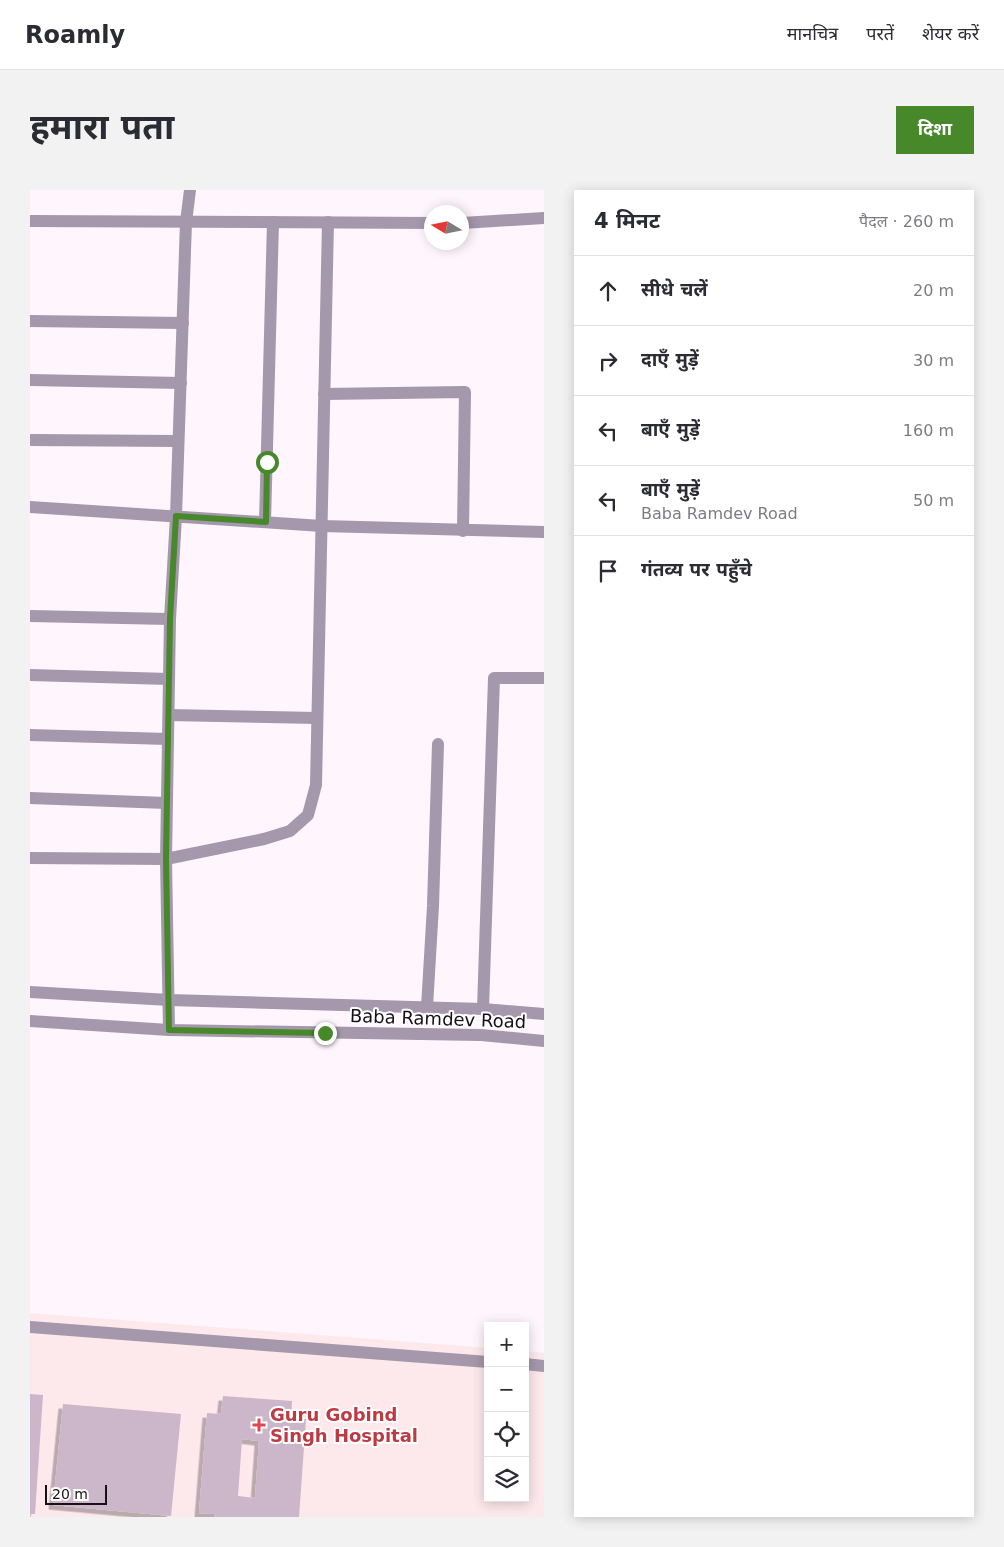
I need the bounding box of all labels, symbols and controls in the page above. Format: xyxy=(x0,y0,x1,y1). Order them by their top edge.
text: Roamly xyxy=(25,21,125,49)
text: मानचित्र xyxy=(787,23,838,44)
text: परतें xyxy=(866,23,894,44)
text: शेयर करें xyxy=(922,23,979,44)
button: दिशा xyxy=(896,106,974,154)
text: हमारा पता xyxy=(30,107,174,147)
north arrow xyxy=(424,205,469,250)
text: 4 मिनट xyxy=(594,209,660,233)
text: पैदल · 260 m xyxy=(859,212,954,231)
icon: ahead xyxy=(594,277,622,305)
text: सीधे चलें xyxy=(641,278,708,300)
text: 20 m xyxy=(913,281,954,300)
icon: right xyxy=(594,347,622,375)
text: दाएँ मुड़ें xyxy=(641,348,699,370)
text: 30 m xyxy=(913,351,954,370)
icon: left xyxy=(594,417,622,445)
text: बाएँ मुड़ें xyxy=(641,418,700,440)
text: 160 m xyxy=(903,421,954,440)
route start xyxy=(256,451,279,474)
text: बाएँ मुड़ें xyxy=(641,478,700,500)
icon: left xyxy=(594,487,622,515)
text: 50 m xyxy=(913,491,954,510)
text: Baba Ramdev Road xyxy=(641,504,798,523)
icon: arrive xyxy=(594,557,622,585)
text: गंतव्य पर पहुँचे xyxy=(641,558,752,580)
street label: Baba Ramdev Road xyxy=(350,1005,526,1032)
route end xyxy=(314,1022,337,1045)
map controls xyxy=(484,1322,529,1502)
button: + xyxy=(484,1322,529,1367)
button: − xyxy=(484,1367,529,1412)
place label: Guru Gobind Singh Hospital xyxy=(270,1404,418,1446)
button: locate xyxy=(484,1412,529,1457)
marker: Guru Gobind Singh Hospital xyxy=(252,1418,266,1432)
button: layers xyxy=(484,1457,529,1502)
scale bar xyxy=(45,1482,108,1505)
text: 20 m xyxy=(52,1486,88,1502)

